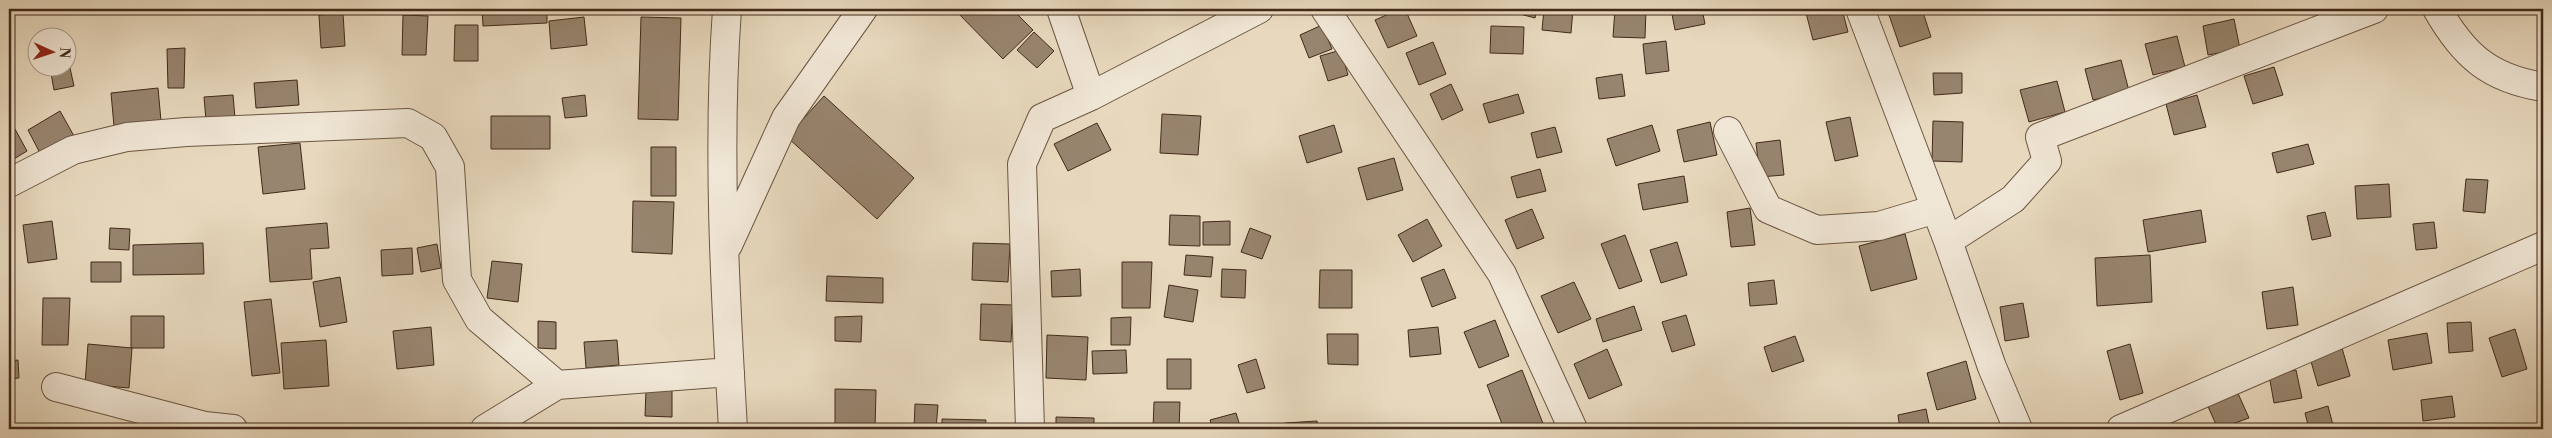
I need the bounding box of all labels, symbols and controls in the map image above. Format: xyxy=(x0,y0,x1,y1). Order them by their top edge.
north arrow xyxy=(28,28,78,78)
text: N xyxy=(55,47,73,59)

